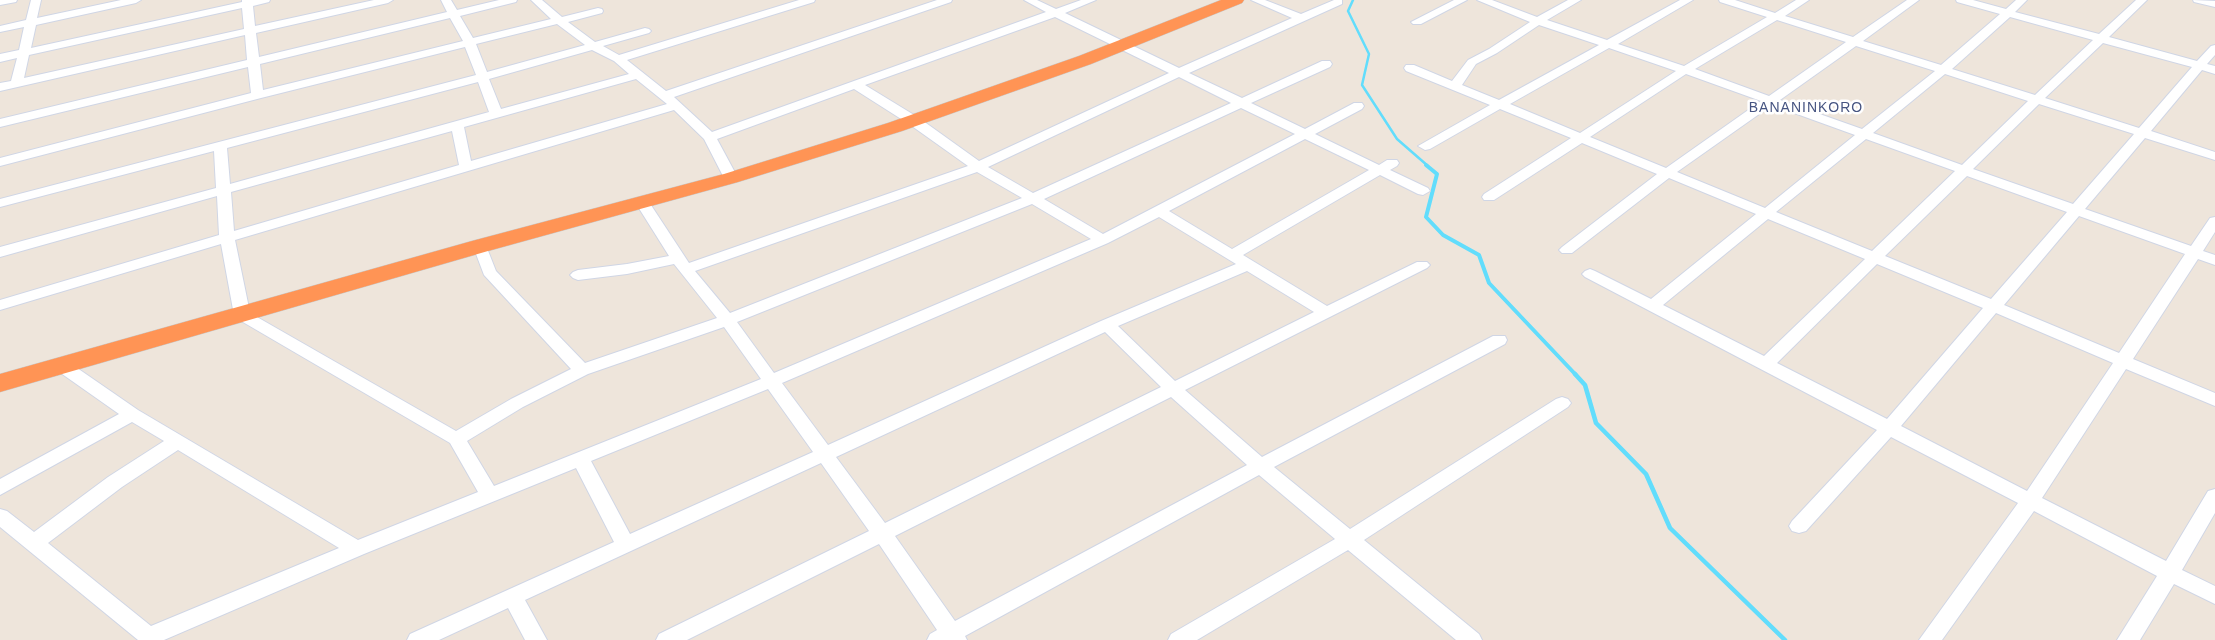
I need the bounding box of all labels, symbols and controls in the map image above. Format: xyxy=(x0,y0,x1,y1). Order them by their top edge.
district label: BANANINKORO xyxy=(1747,100,1865,116)

